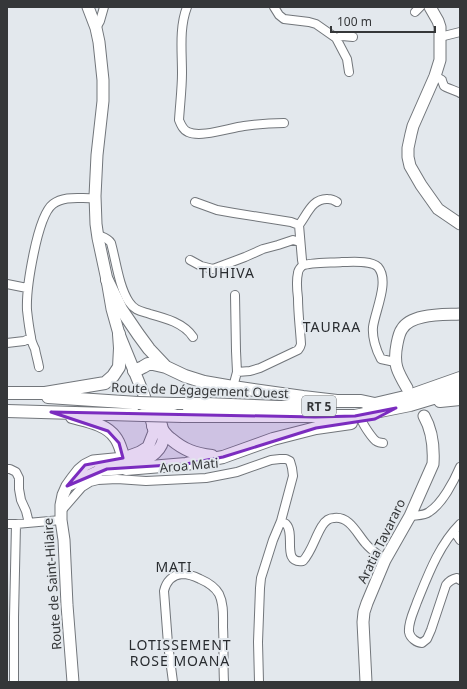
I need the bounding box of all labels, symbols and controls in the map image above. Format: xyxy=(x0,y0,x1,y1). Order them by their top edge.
scale bar xyxy=(331,8,435,34)
text: 100 m xyxy=(337,13,372,30)
district label: TUHIVA xyxy=(199,263,255,282)
district label: TAURAA xyxy=(303,317,361,336)
street label: Route de Dégagement Ouest xyxy=(111,378,289,402)
road number: RT 5 xyxy=(302,396,336,416)
street label: Aroa Mati xyxy=(159,453,219,477)
street label: Aratia Tavararo xyxy=(353,496,409,586)
street label: Route de Saint-Hilaire xyxy=(38,517,66,651)
district label: MATI xyxy=(155,557,193,576)
district label: LOTISSEMENT ROSE MOANA xyxy=(128,635,232,670)

